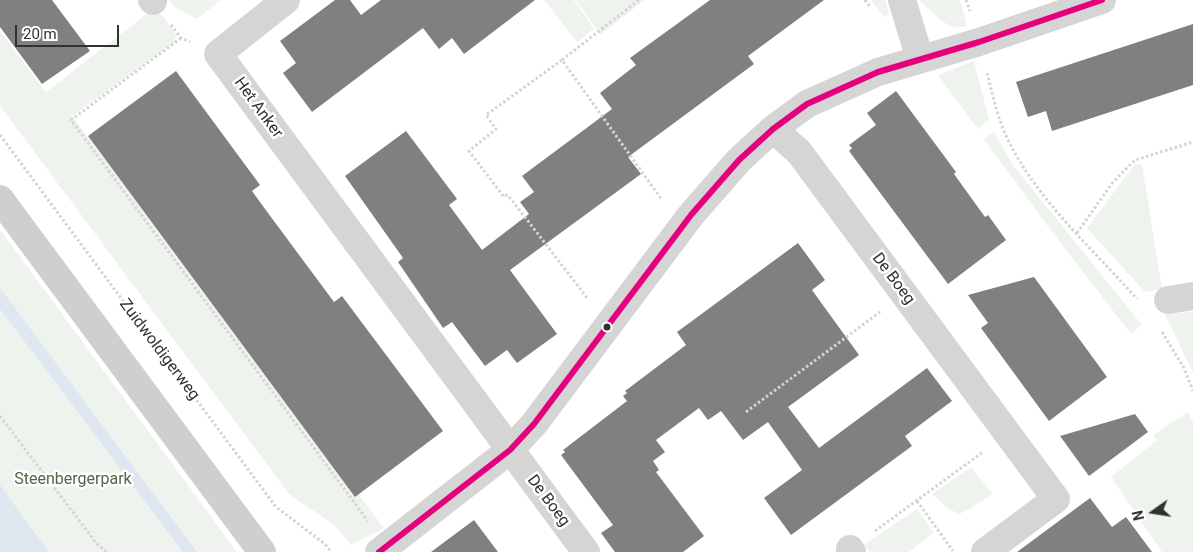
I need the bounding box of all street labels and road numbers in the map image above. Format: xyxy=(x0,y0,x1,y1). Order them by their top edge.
street label: Het Anker xyxy=(230,74,286,142)
street label: De Boeg xyxy=(867,249,919,309)
street label: Zuidwoldigerweg xyxy=(115,296,203,404)
street label: De Boeg xyxy=(522,471,574,531)

